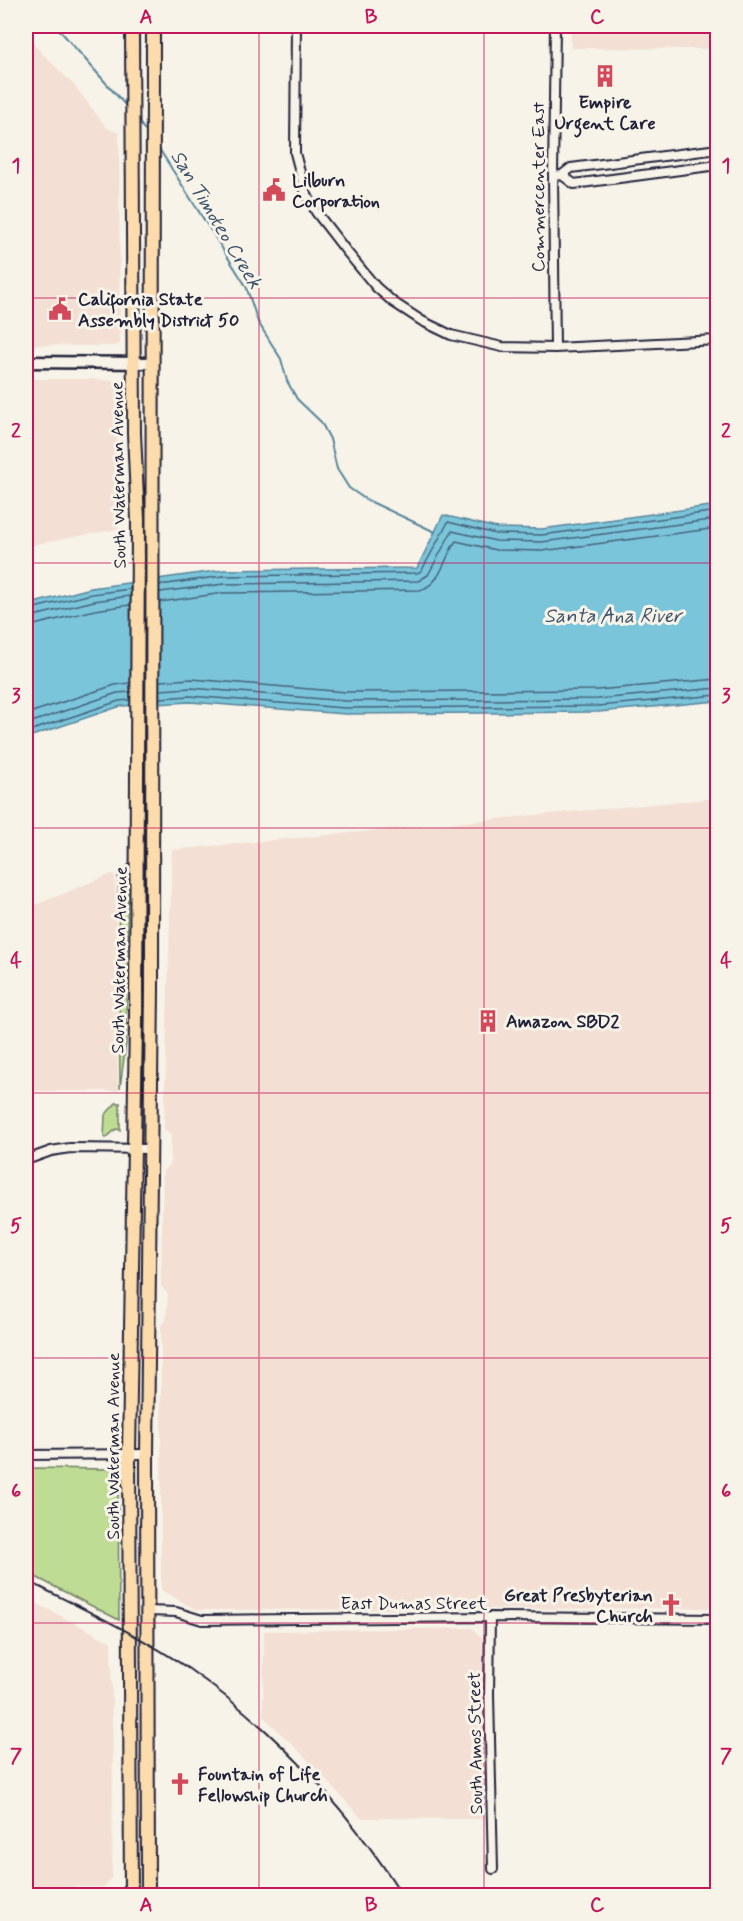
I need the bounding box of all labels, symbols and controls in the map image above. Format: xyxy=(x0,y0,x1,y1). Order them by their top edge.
text: A xyxy=(139,4,153,31)
text: B xyxy=(365,4,378,31)
text: C xyxy=(590,4,605,31)
building icon: Empire Urgent Care xyxy=(592,63,618,89)
place label: Empire Urgent Care xyxy=(554,91,656,138)
street label: Commercenter East xyxy=(527,101,551,272)
water label: San Timoteo Creek xyxy=(164,145,268,294)
text: 1 xyxy=(12,153,20,180)
text: 1 xyxy=(722,153,730,180)
place label: Lilburn Corporation xyxy=(292,169,380,214)
public building icon: Lilburn Corporation xyxy=(261,177,287,203)
place label: California State Assembly District 50 xyxy=(78,288,239,333)
public building icon: California State Assembly District 50 xyxy=(47,296,73,322)
street label: South Waterman Avenue xyxy=(105,381,133,569)
text: 2 xyxy=(11,418,21,445)
text: 2 xyxy=(721,418,731,445)
water label: Santa Ana River xyxy=(544,603,684,630)
text: 3 xyxy=(11,683,21,710)
text: 3 xyxy=(721,683,731,710)
street label: South Waterman Avenue xyxy=(106,866,134,1054)
text: 4 xyxy=(10,948,22,975)
text: 4 xyxy=(720,948,732,975)
building icon: Amazon SBD2 xyxy=(475,1008,501,1034)
place label: Amazon SBD2 xyxy=(506,1010,620,1034)
text: 5 xyxy=(10,1213,22,1240)
text: 5 xyxy=(720,1213,732,1240)
street label: South Waterman Avenue xyxy=(102,1352,126,1540)
text: 6 xyxy=(11,1478,21,1505)
text: 6 xyxy=(721,1478,731,1505)
place label: Great Presbyterian Church xyxy=(504,1584,653,1629)
street label: East Dumas Street xyxy=(341,1592,488,1616)
church icon: Great Presbyterian Church xyxy=(658,1592,684,1618)
street label: South Amos Street xyxy=(463,1671,489,1815)
text: 7 xyxy=(10,1743,22,1770)
text: 7 xyxy=(720,1743,732,1770)
place label: Fountain of Life Fellowship Church xyxy=(198,1763,328,1808)
church icon: Fountain of Life Fellowship Church xyxy=(167,1771,193,1797)
text: A xyxy=(139,1892,153,1919)
text: B xyxy=(365,1892,378,1919)
text: C xyxy=(590,1892,605,1919)

